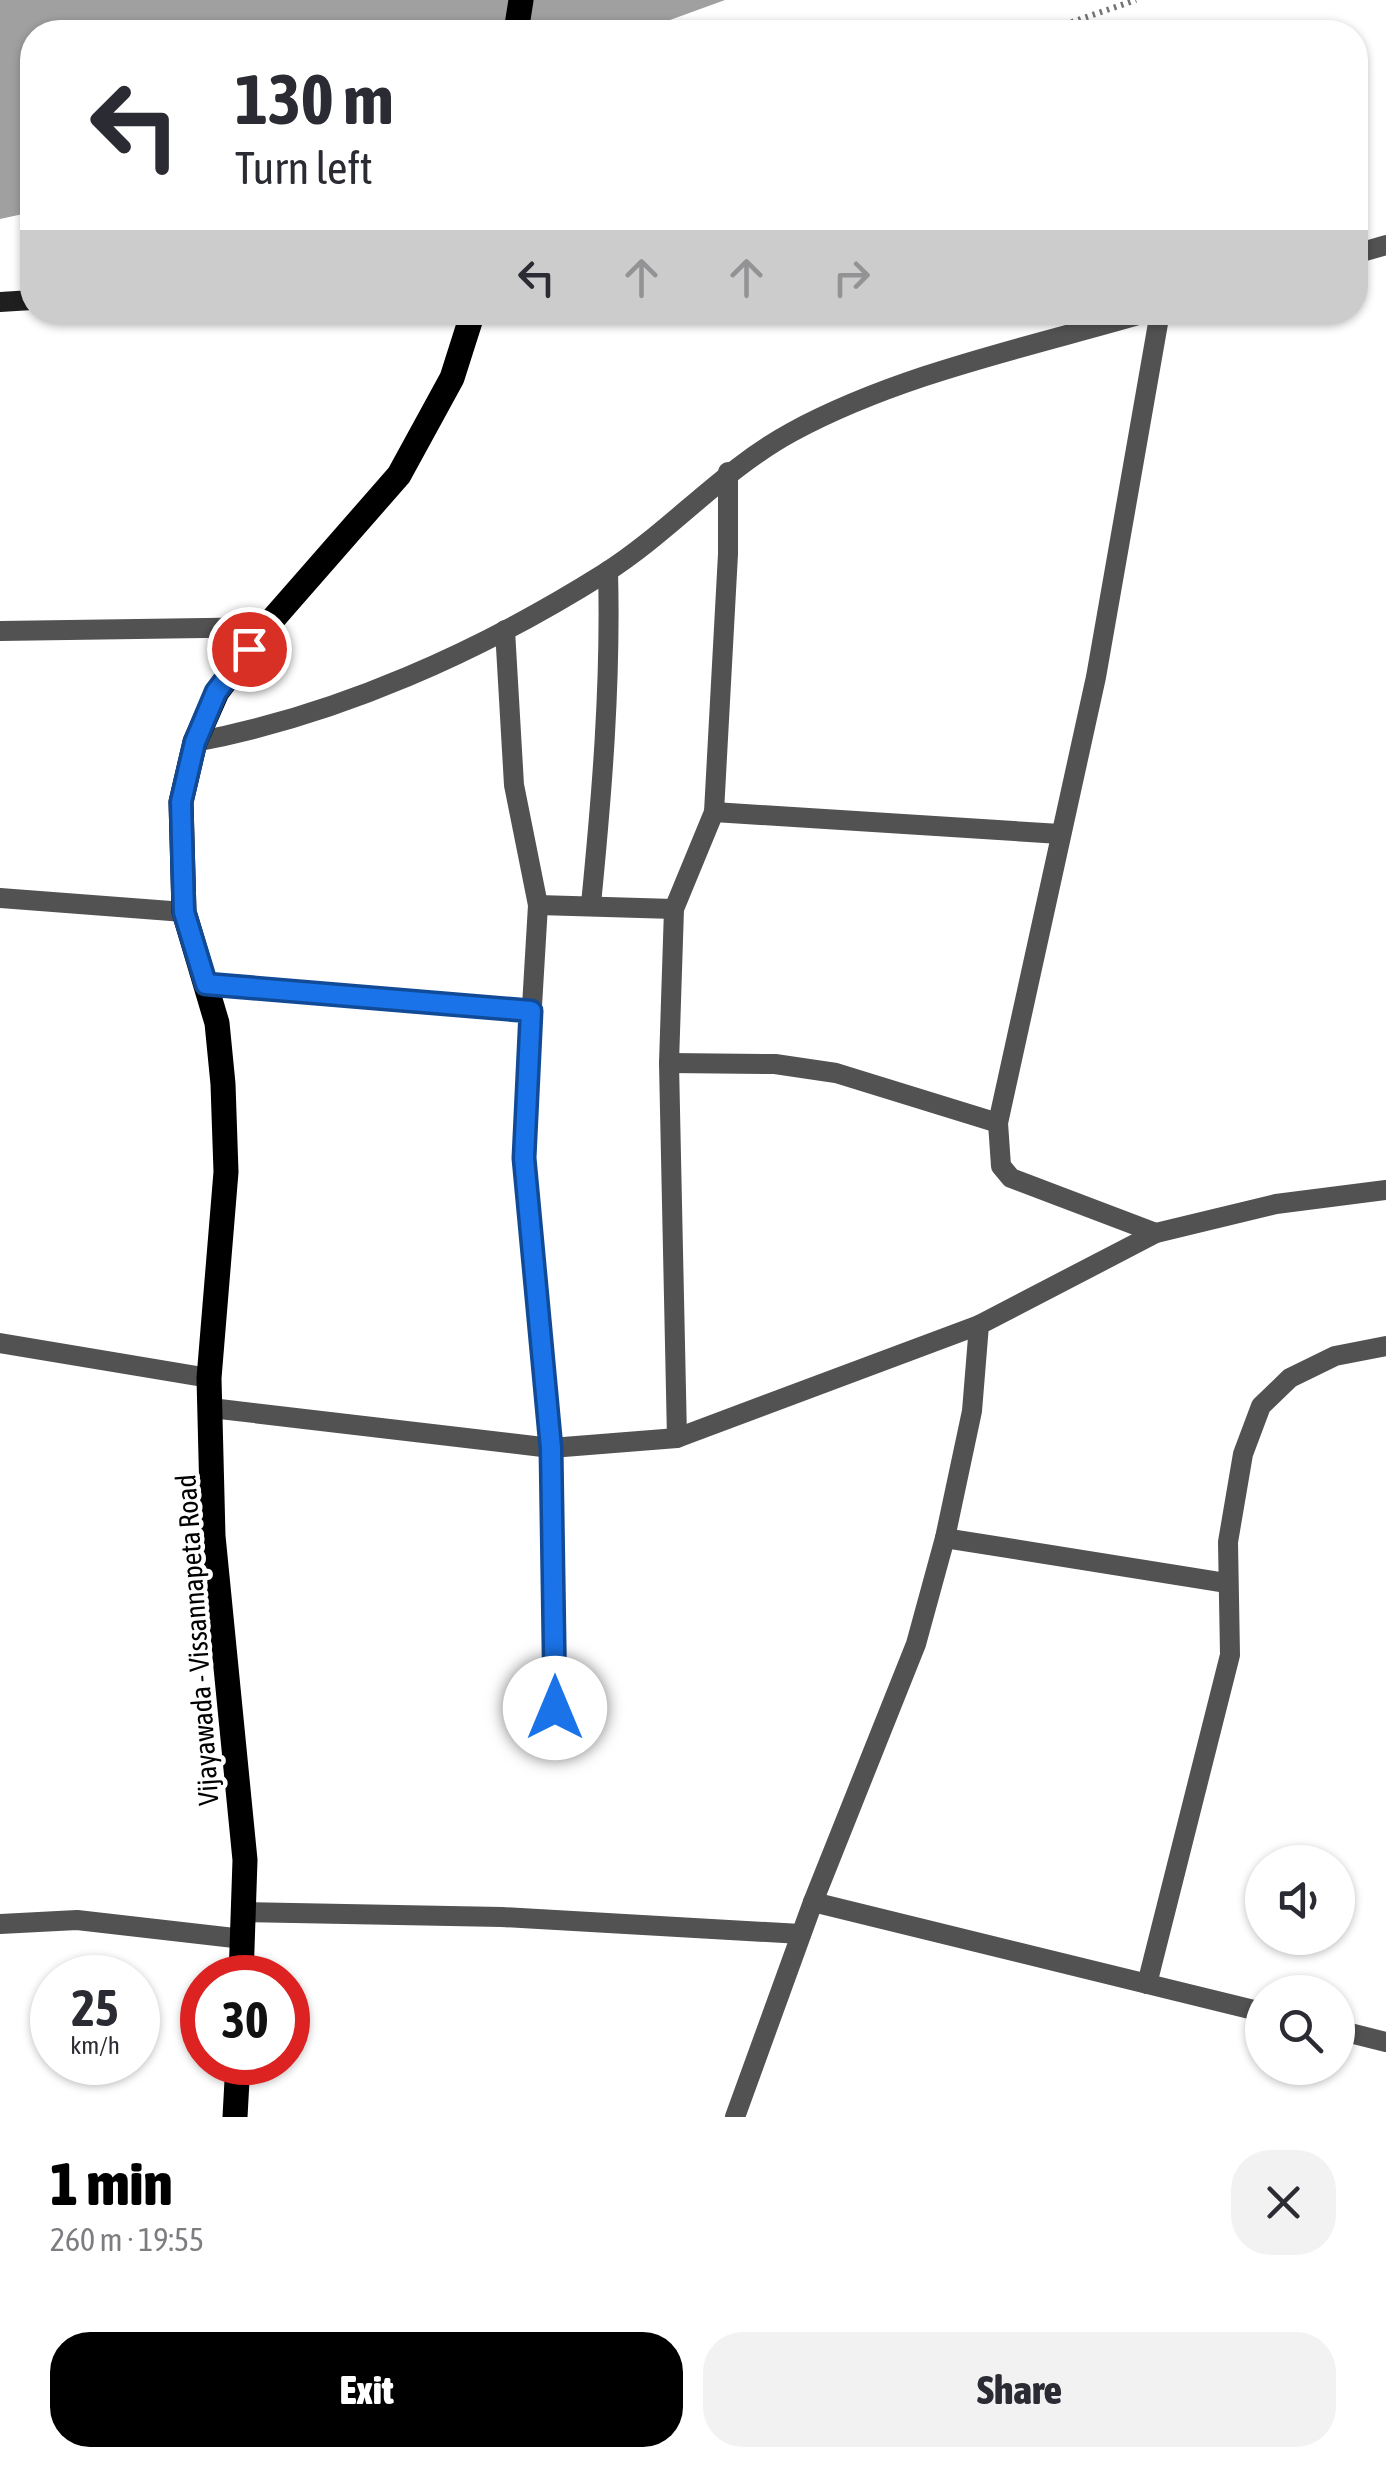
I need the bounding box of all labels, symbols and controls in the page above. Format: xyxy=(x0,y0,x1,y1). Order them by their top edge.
text: 130 m xyxy=(235,59,394,139)
icon: left xyxy=(70,60,200,190)
text: Turn left xyxy=(235,142,373,194)
icon: left xyxy=(509,250,564,305)
icon: ahead xyxy=(614,250,669,305)
icon: ahead xyxy=(719,250,774,305)
icon: right xyxy=(824,250,879,305)
pin xyxy=(207,607,292,692)
icon: arrive xyxy=(222,622,277,677)
street label: Vijayawada - Vissannapeta Road xyxy=(169,1473,225,1807)
position arrow xyxy=(503,1656,607,1760)
map controls xyxy=(1245,1845,1355,2085)
button: sound xyxy=(1245,1845,1355,1955)
speed limit sign: 30 xyxy=(180,1955,310,2085)
button: search xyxy=(1245,1975,1355,2085)
text: 25 xyxy=(71,1979,118,2037)
text: km/h xyxy=(70,2031,120,2059)
text: 1 min xyxy=(50,2149,173,2218)
button: close xyxy=(1231,2150,1336,2255)
text: 260 m · 19:55 xyxy=(50,2221,204,2258)
button: Exit xyxy=(50,2332,683,2447)
button: Share xyxy=(703,2332,1336,2447)

